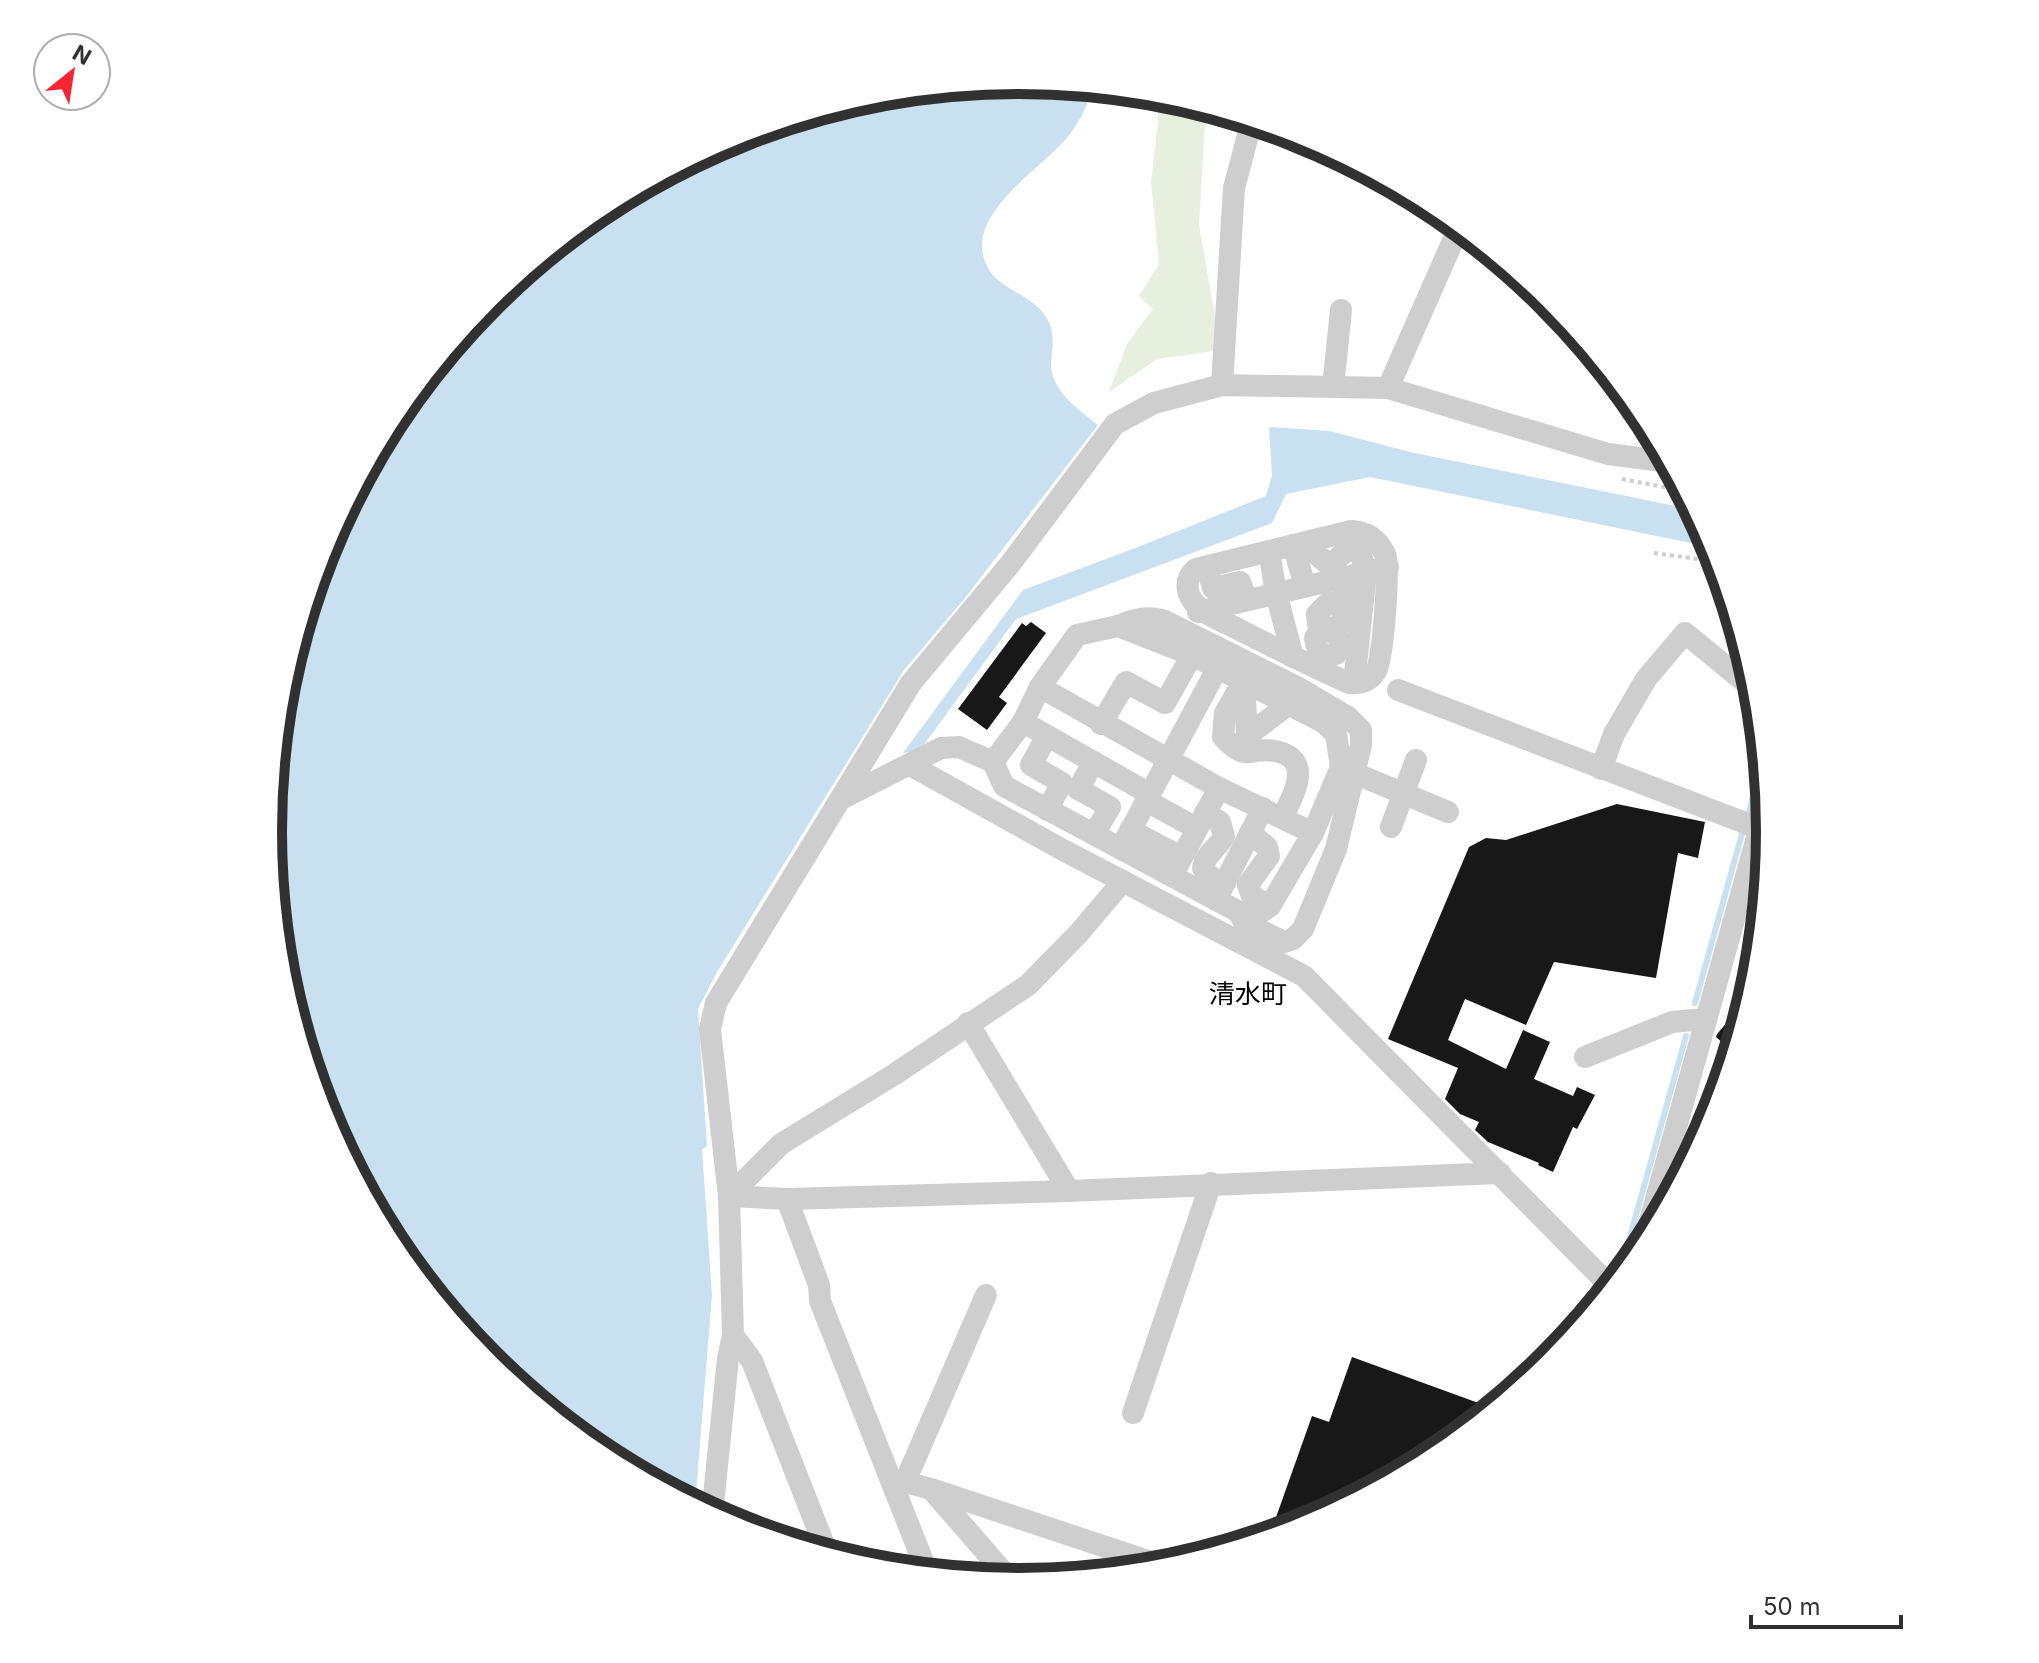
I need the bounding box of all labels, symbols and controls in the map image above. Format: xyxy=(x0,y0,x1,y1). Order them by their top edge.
north arrow xyxy=(32,32,112,112)
text: N xyxy=(68,39,96,70)
district label: 清水町 xyxy=(1209,978,1287,1009)
scale bar xyxy=(1751,1579,1901,1629)
text: 50 m xyxy=(1763,1592,1821,1621)

